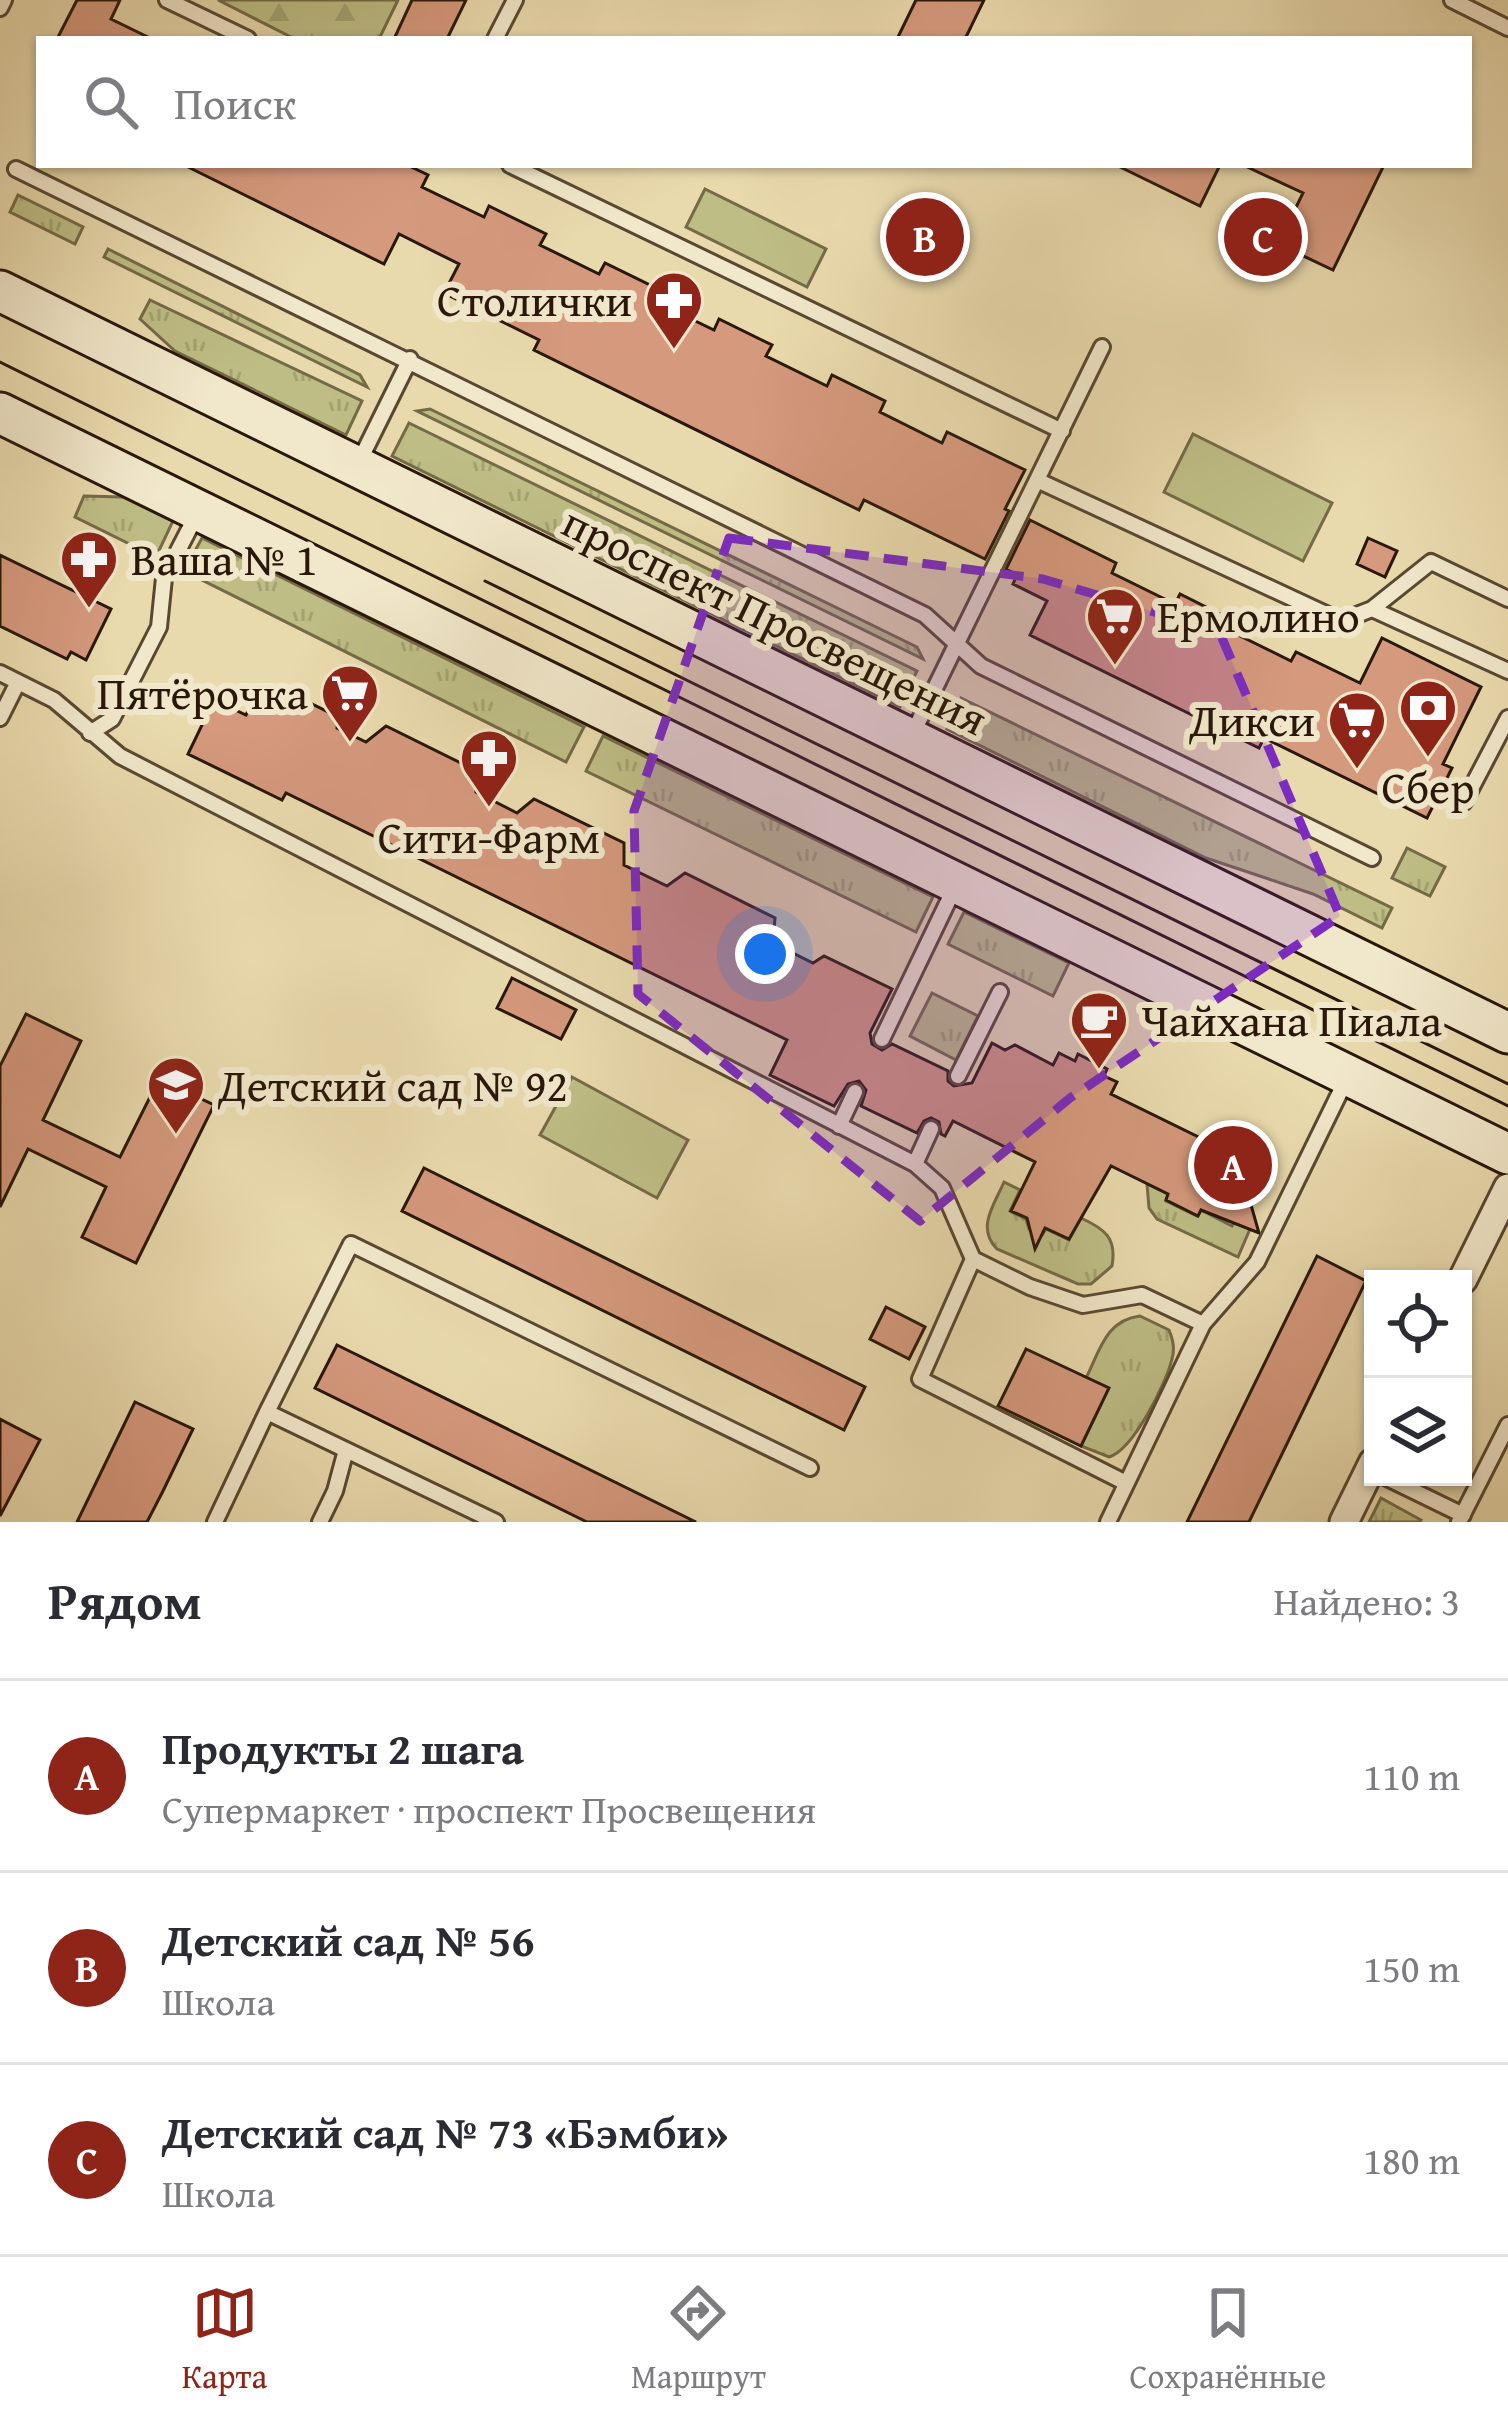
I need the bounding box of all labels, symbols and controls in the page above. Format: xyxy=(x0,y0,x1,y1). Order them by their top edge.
search box xyxy=(36,36,1472,168)
icon: search xyxy=(78,69,144,135)
text: Поиск xyxy=(174,70,296,135)
pin: B xyxy=(886,192,964,282)
pin: C xyxy=(1224,192,1302,282)
place label: Столички xyxy=(437,267,632,332)
pharmacy icon: Столички xyxy=(643,269,705,351)
street label: проспект Просвещения xyxy=(552,488,998,751)
place label: Ваша № 1 xyxy=(131,526,317,591)
pharmacy icon: Ваша № 1 xyxy=(58,528,120,610)
place label: Ермолино xyxy=(1157,583,1360,648)
supermarket icon: Ермолино xyxy=(1084,585,1146,667)
place label: Пятёрочка xyxy=(97,660,309,725)
supermarket icon: Пятёрочка xyxy=(319,662,381,744)
bank icon: Сбер xyxy=(1397,677,1459,759)
place label: Дикси xyxy=(1188,687,1315,752)
supermarket icon: Дикси xyxy=(1326,689,1388,771)
pharmacy icon: Сити-Фарм xyxy=(458,727,520,809)
place label: Сбер xyxy=(1382,754,1474,819)
place label: Сити-Фарм xyxy=(378,804,600,869)
your location xyxy=(735,924,795,984)
place label: Чайхана Пиала xyxy=(1141,987,1442,1052)
cafe icon: Чайхана Пиала xyxy=(1068,989,1130,1071)
place label: Детский сад № 92 xyxy=(217,1052,568,1117)
school or university icon: Детский сад № 92 xyxy=(145,1054,207,1136)
pin: A xyxy=(1194,1120,1272,1210)
map controls xyxy=(1364,1270,1472,1486)
button: locate xyxy=(1364,1270,1472,1378)
button: layers xyxy=(1364,1378,1472,1486)
text: Рядом xyxy=(48,1563,202,1638)
text: Найдено: 3 xyxy=(1273,1572,1460,1629)
text: Продукты 2 шага xyxy=(162,1715,524,1780)
text: A xyxy=(75,1747,99,1804)
text: 110 m xyxy=(1363,1747,1460,1804)
text: Супермаркет · проспект Просвещения xyxy=(162,1780,816,1837)
text: Детский сад № 56 xyxy=(162,1907,535,1972)
text: B xyxy=(75,1939,99,1996)
text: 150 m xyxy=(1363,1939,1460,1996)
text: Школа xyxy=(162,1972,275,2029)
text: Детский сад № 73 «Бэмби» xyxy=(162,2099,728,2164)
text: C xyxy=(76,2131,98,2188)
text: 180 m xyxy=(1363,2131,1460,2188)
text: Школа xyxy=(162,2164,275,2221)
tab: Карта xyxy=(182,2280,267,2400)
tab: Маршрут xyxy=(631,2280,766,2400)
tab: Сохранённые xyxy=(1130,2280,1326,2400)

